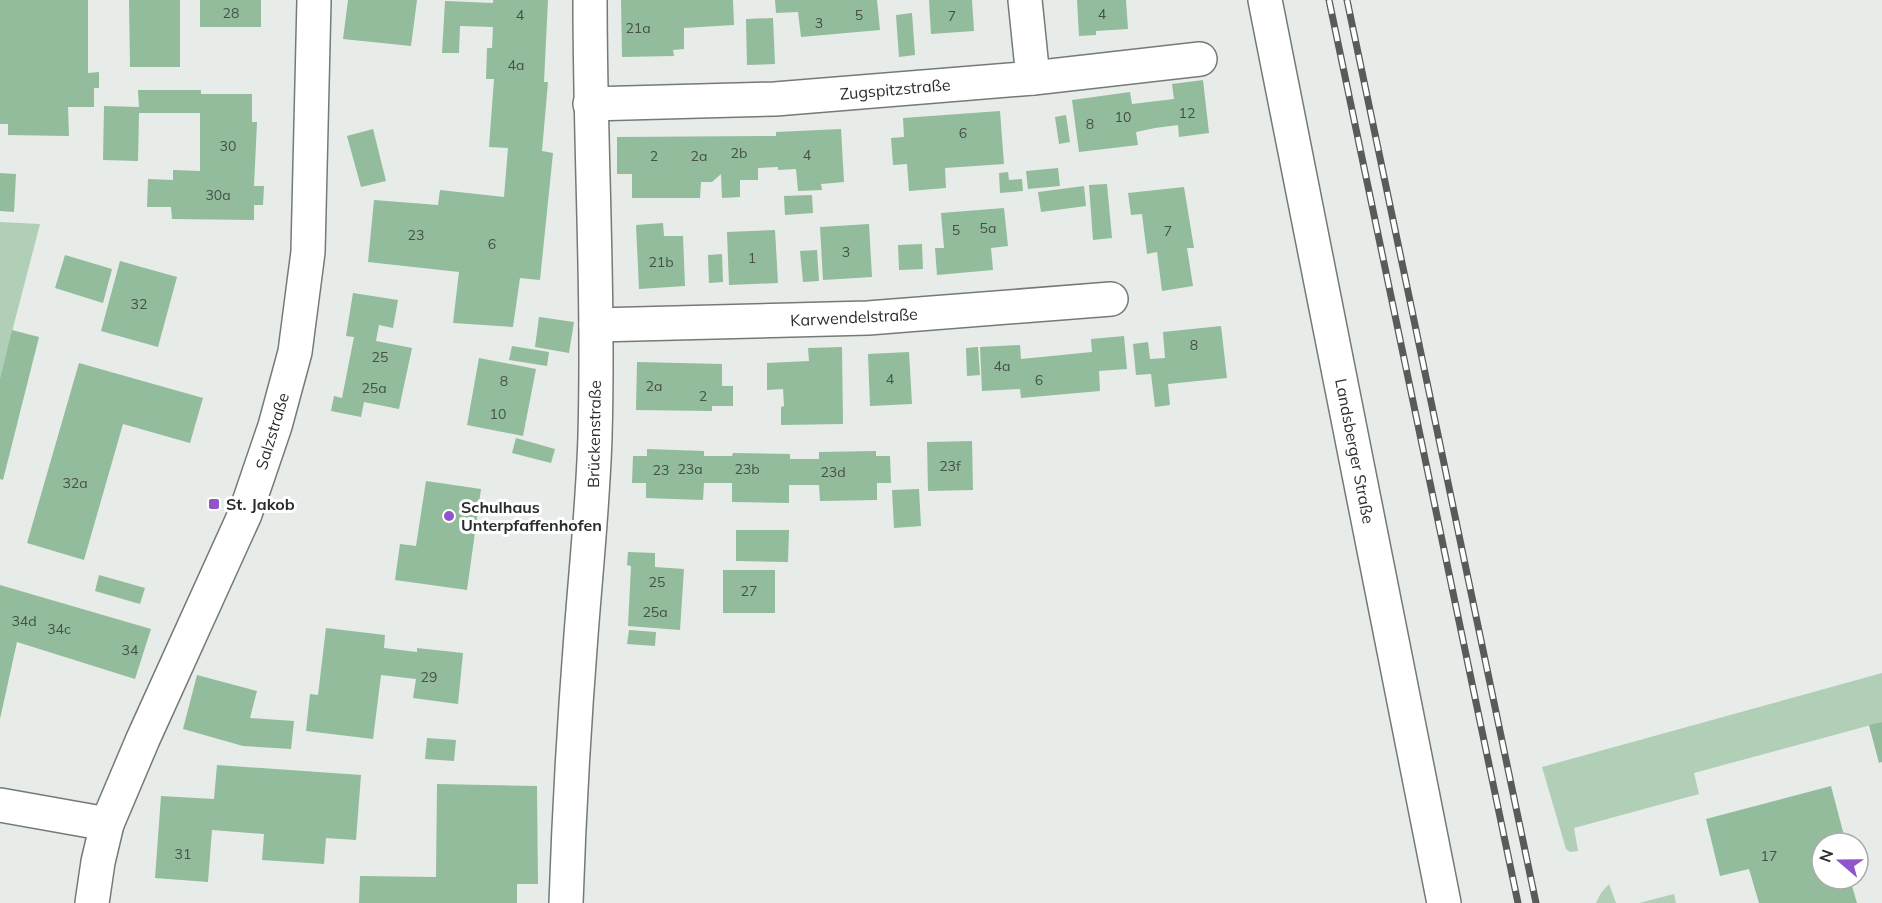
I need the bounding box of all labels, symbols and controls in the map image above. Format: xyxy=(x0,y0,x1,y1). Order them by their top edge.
house number: 28 xyxy=(223,4,239,22)
house number: 4 xyxy=(1098,5,1107,23)
house number: 4 xyxy=(516,6,525,24)
house number: 5 xyxy=(855,6,863,24)
house number: 7 xyxy=(948,7,956,25)
house number: 3 xyxy=(815,14,823,32)
house number: 21a xyxy=(625,19,651,37)
house number: 4a xyxy=(508,56,524,74)
street label: Zugspitzstraße xyxy=(839,74,951,104)
house number: 12 xyxy=(1179,104,1195,122)
house number: 10 xyxy=(1115,108,1131,126)
house number: 8 xyxy=(1086,115,1094,133)
house number: 6 xyxy=(959,124,967,142)
house number: 30 xyxy=(220,137,236,155)
house number: 2b xyxy=(731,144,747,162)
house number: 4 xyxy=(803,146,812,164)
house number: 2 xyxy=(650,147,658,165)
house number: 2a xyxy=(691,147,707,165)
house number: 30a xyxy=(205,186,231,204)
house number: 5a xyxy=(980,219,996,237)
house number: 5 xyxy=(952,221,960,239)
house number: 7 xyxy=(1164,222,1172,240)
house number: 23 xyxy=(408,226,424,244)
house number: 6 xyxy=(488,235,496,253)
house number: 3 xyxy=(842,243,850,261)
house number: 1 xyxy=(748,249,756,267)
house number: 21b xyxy=(648,253,674,271)
house number: 32 xyxy=(131,295,147,313)
street label: Karwendelstraße xyxy=(790,304,918,330)
house number: 8 xyxy=(1190,336,1198,354)
house number: 25 xyxy=(372,348,388,366)
house number: 4a xyxy=(994,357,1010,375)
house number: 4 xyxy=(886,370,895,388)
house number: 6 xyxy=(1035,371,1043,389)
house number: 8 xyxy=(500,372,508,390)
house number: 2a xyxy=(646,377,662,395)
street label: Landsberger Straße xyxy=(1331,377,1379,525)
house number: 25a xyxy=(361,379,387,397)
street label: Brückenstraße xyxy=(583,380,605,488)
house number: 2 xyxy=(699,387,707,405)
street label: Salzstraße xyxy=(251,390,293,472)
house number: 10 xyxy=(490,405,506,423)
house number: 23f xyxy=(939,457,961,475)
house number: 23a xyxy=(677,460,703,478)
house number: 23b xyxy=(734,460,760,478)
house number: 23 xyxy=(653,461,669,479)
house number: 23d xyxy=(820,463,846,481)
house number: 32a xyxy=(62,474,88,492)
place label: St. Jakob xyxy=(226,494,295,514)
marker: St. Jakob xyxy=(207,497,221,511)
place label: Schulhaus Unterpfaffenhofen xyxy=(461,497,602,535)
marker: Schulhaus Unterpfaffenhofen xyxy=(442,509,456,523)
house number: 25 xyxy=(649,573,665,591)
house number: 27 xyxy=(741,582,757,600)
house number: 25a xyxy=(642,603,668,621)
house number: 34d xyxy=(11,612,37,630)
house number: 34c xyxy=(47,620,71,638)
house number: 34 xyxy=(122,641,139,659)
house number: 29 xyxy=(421,668,437,686)
north arrow xyxy=(1810,831,1870,891)
house number: 31 xyxy=(175,845,191,863)
house number: 17 xyxy=(1761,847,1777,865)
text: N xyxy=(1814,847,1837,865)

